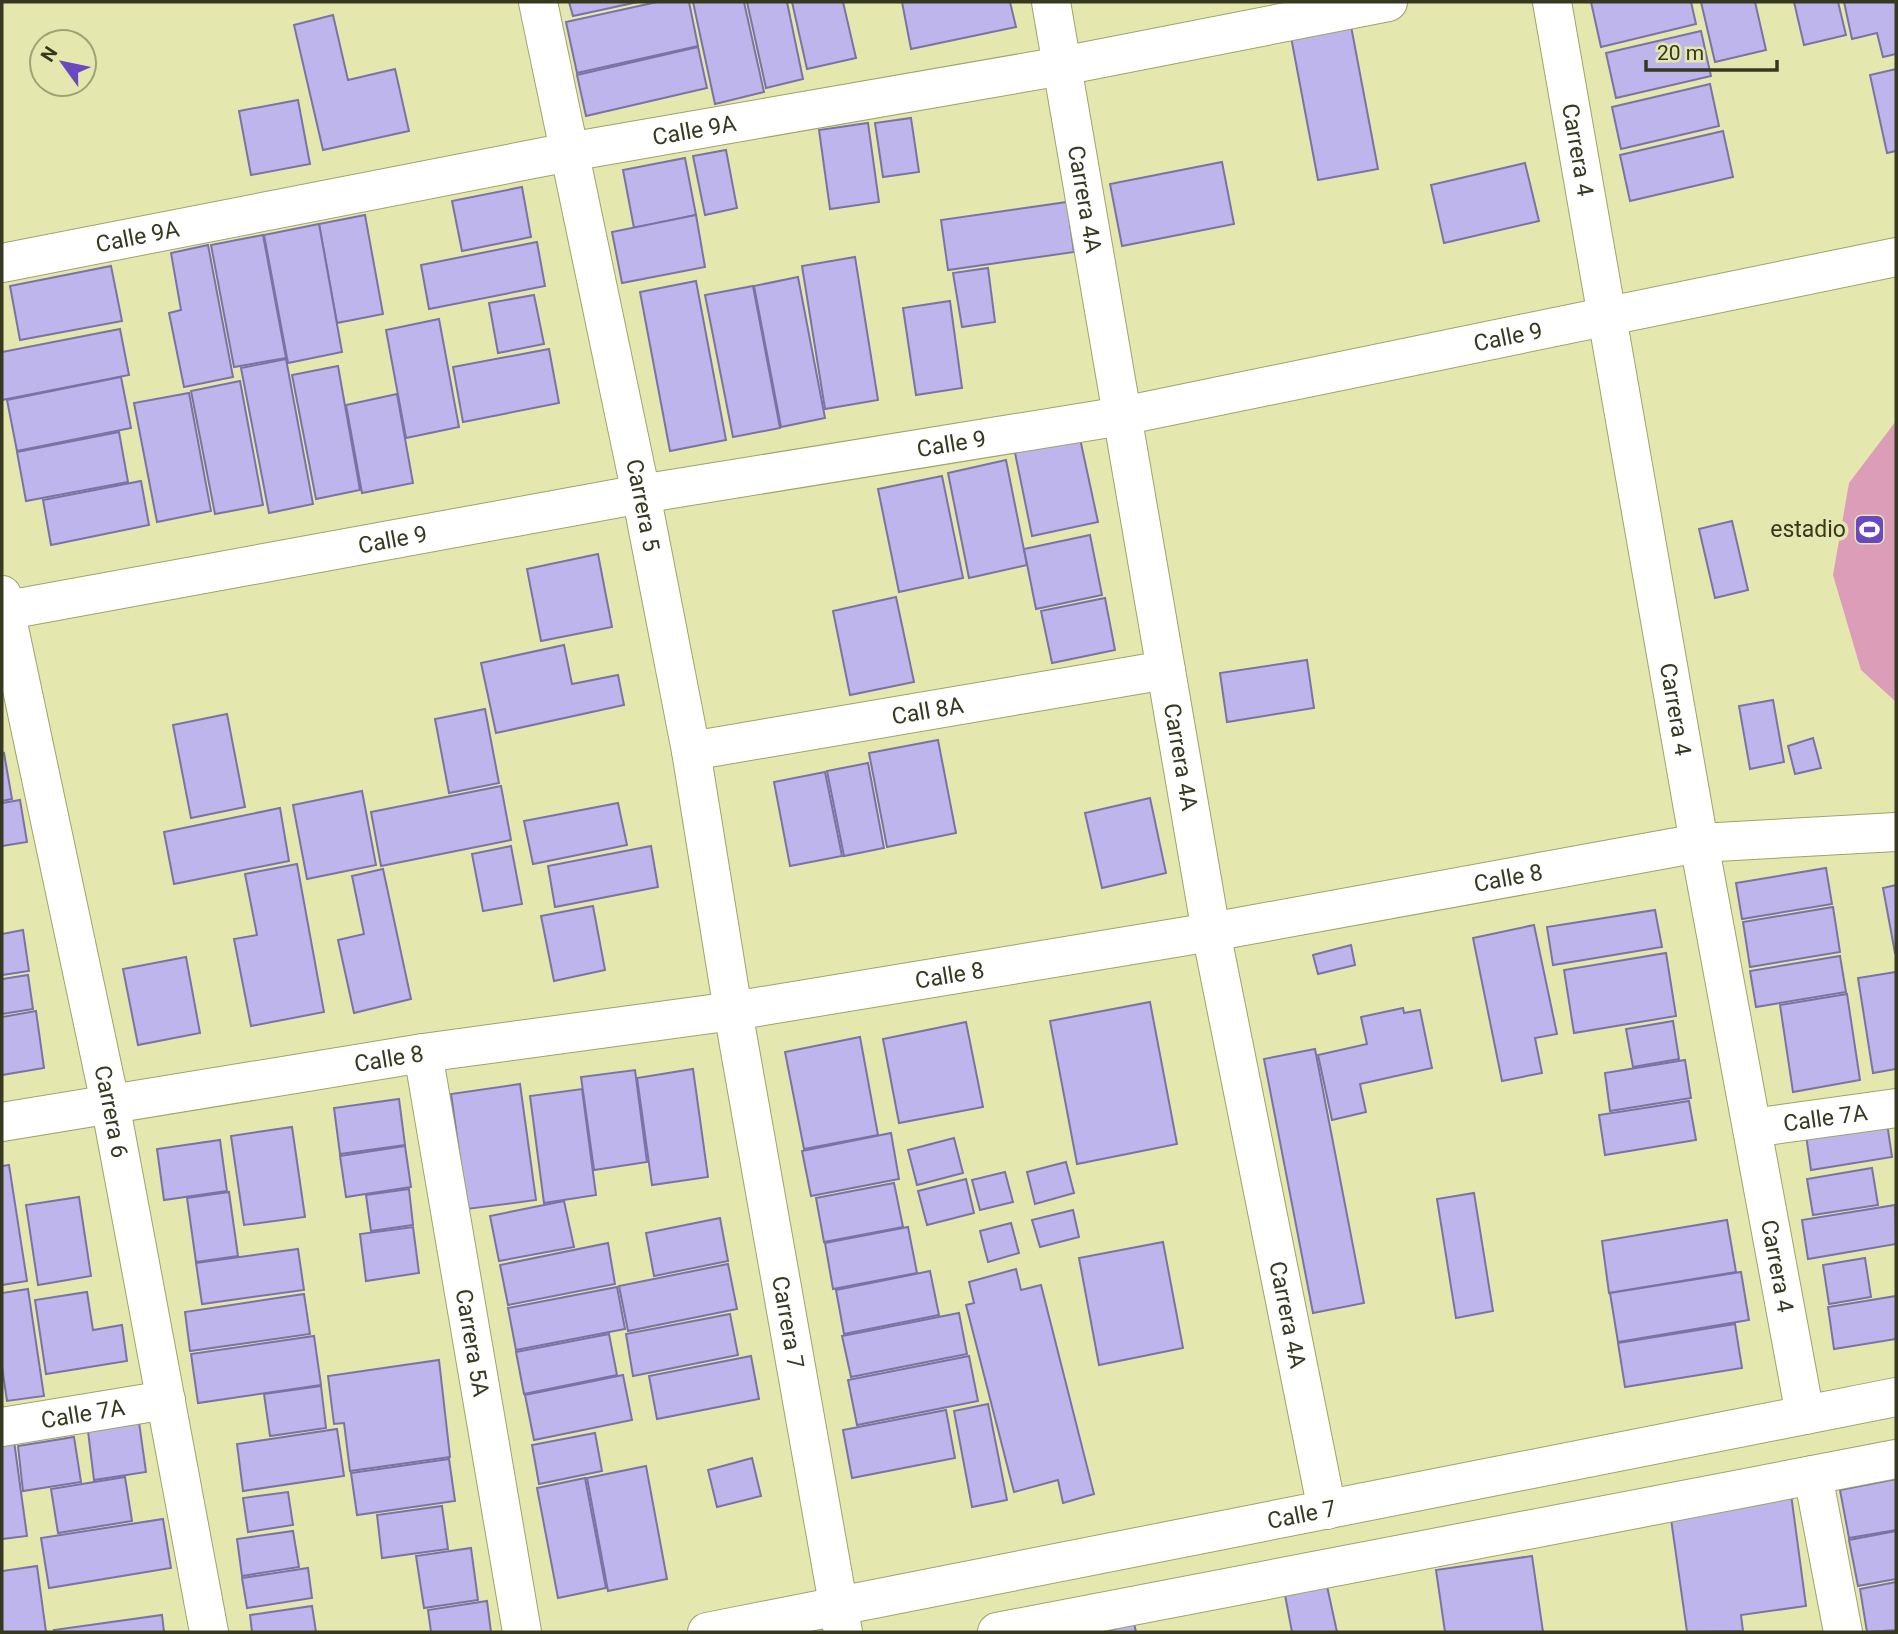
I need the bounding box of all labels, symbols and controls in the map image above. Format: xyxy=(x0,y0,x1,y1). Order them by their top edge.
north arrow xyxy=(28,28,98,98)
scale bar xyxy=(1646,28,1777,72)
text: 20 m xyxy=(1657,41,1704,65)
text: N xyxy=(36,42,62,66)
street label: Carrera 4 xyxy=(1556,101,1599,198)
street label: Calle 9A xyxy=(650,110,738,151)
street label: Carrera 4A xyxy=(1062,143,1107,255)
street label: Calle 9A xyxy=(93,216,182,258)
street label: Calle 9 xyxy=(1471,317,1545,357)
street label: Calle 9 xyxy=(915,425,988,463)
street label: Carrera 5 xyxy=(620,457,665,554)
sports icon: estadio xyxy=(1852,512,1886,546)
place label: estadio xyxy=(1770,516,1846,543)
street label: Calle 9 xyxy=(356,520,429,560)
street label: Carrera 4 xyxy=(1654,661,1697,758)
street label: Call 8A xyxy=(890,692,966,731)
street label: Carrera 4A xyxy=(1158,701,1203,813)
street label: Calle 8 xyxy=(1472,859,1545,898)
street label: Calle 8 xyxy=(913,957,986,995)
street label: Calle 8 xyxy=(352,1040,425,1078)
street label: Carrera 6 xyxy=(88,1063,133,1160)
street label: Calle 7A xyxy=(1782,1099,1869,1138)
street label: Carrera 4 xyxy=(1755,1218,1799,1315)
street label: Carrera 4A xyxy=(1263,1259,1311,1371)
street label: Carrera 7 xyxy=(766,1274,809,1371)
street label: Carrera 5A xyxy=(450,1287,495,1399)
street label: Calle 7A xyxy=(39,1394,127,1434)
street label: Calle 7 xyxy=(1265,1495,1338,1535)

